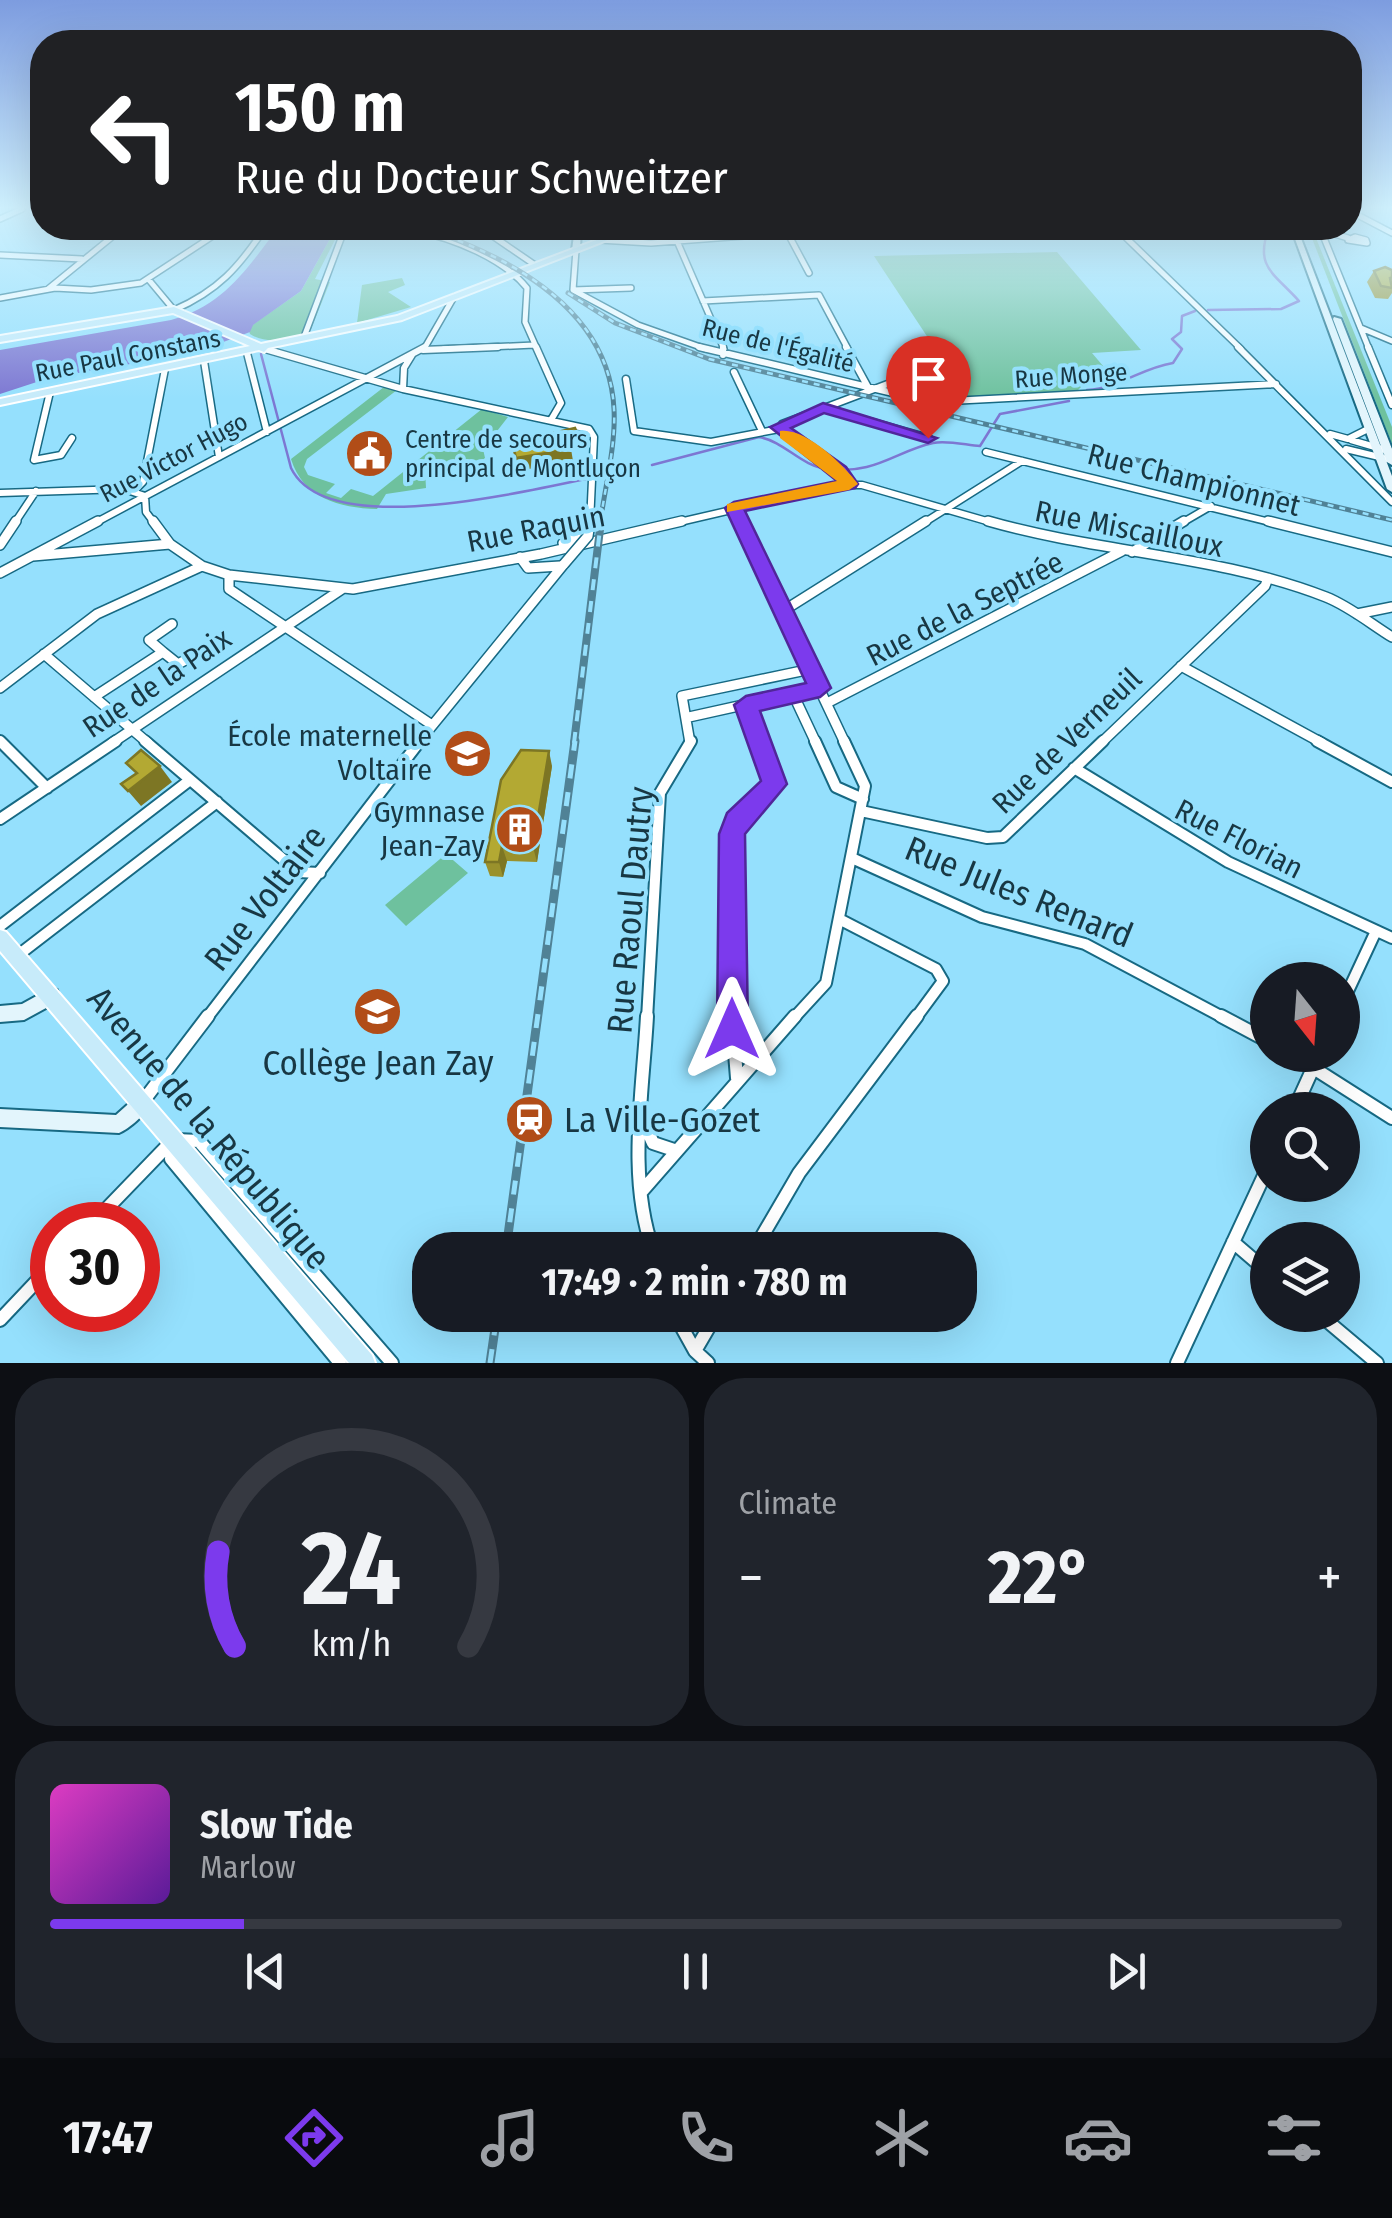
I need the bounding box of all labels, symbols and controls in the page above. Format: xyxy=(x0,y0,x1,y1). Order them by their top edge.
text: 150 m xyxy=(235,66,405,150)
icon: left xyxy=(70,70,200,200)
text: Rue du Docteur Schweitzer xyxy=(235,151,728,205)
street label: Rue de l'Égalité xyxy=(699,312,857,379)
street label: Rue Paul Constans xyxy=(33,323,223,389)
pin xyxy=(886,336,971,439)
icon: arrive xyxy=(901,351,956,406)
street label: Rue Monge xyxy=(1014,357,1128,395)
street label: Rue Victor Hugo xyxy=(95,407,253,509)
place label: Centre de secours principal de Montluçon xyxy=(405,425,641,484)
public building icon: Centre de secours principal de Montluçon xyxy=(344,428,396,480)
street label: Rue Championnet xyxy=(1084,436,1304,524)
street label: Rue Miscailloux xyxy=(1032,493,1227,565)
street label: Rue Raquin xyxy=(464,498,608,560)
street label: Rue de la Septrée xyxy=(861,544,1069,674)
street label: Rue de la Paix xyxy=(76,620,239,746)
street label: Rue de Verneuil xyxy=(985,661,1149,821)
place label: École maternelle Voltaire xyxy=(227,718,432,788)
school or university icon: École maternelle Voltaire xyxy=(441,727,493,779)
street label: Rue Raoul Dautry xyxy=(598,784,662,1035)
street label: Rue Florian xyxy=(1169,791,1309,887)
place label: Gymnase Jean-Zay xyxy=(373,794,486,864)
building icon: Gymnase Jean-Zay xyxy=(494,803,546,855)
street label: Rue Voltaire xyxy=(195,817,335,979)
street label: Rue Jules Renard xyxy=(899,827,1139,957)
north arrow xyxy=(1250,962,1360,1072)
map controls xyxy=(1250,962,1360,1332)
position arrow xyxy=(680,977,784,1081)
street label: Avenue de la République xyxy=(79,978,339,1278)
school or university icon: Collège Jean Zay xyxy=(352,985,404,1037)
place label: Collège Jean Zay xyxy=(262,1042,494,1084)
button: search xyxy=(1250,1092,1360,1202)
station icon: La Ville-Gozet xyxy=(503,1094,555,1146)
place label: La Ville-Gozet xyxy=(564,1099,761,1141)
speed limit sign: 30 xyxy=(30,1202,160,1332)
button: layers xyxy=(1250,1222,1360,1332)
text: 17:49 · 2 min · 780 m xyxy=(542,1259,847,1305)
text: Climate xyxy=(739,1484,837,1522)
text: 24 xyxy=(301,1507,402,1632)
text: 22° xyxy=(988,1533,1092,1623)
text: − xyxy=(739,1545,763,1611)
text: + xyxy=(1317,1545,1342,1611)
text: km/h xyxy=(312,1623,392,1665)
text: Slow Tide xyxy=(200,1802,353,1848)
text: Marlow xyxy=(200,1848,296,1886)
icon: previous xyxy=(238,1944,293,1999)
icon: pause xyxy=(668,1944,723,1999)
icon: next xyxy=(1099,1944,1154,1999)
icon: directions xyxy=(279,2103,349,2173)
icon: music xyxy=(475,2103,545,2173)
icon: phone xyxy=(671,2103,741,2173)
icon: climate xyxy=(867,2103,937,2173)
icon: car xyxy=(1063,2103,1133,2173)
icon: filters xyxy=(1259,2103,1329,2173)
text: 17:47 xyxy=(63,2111,153,2165)

